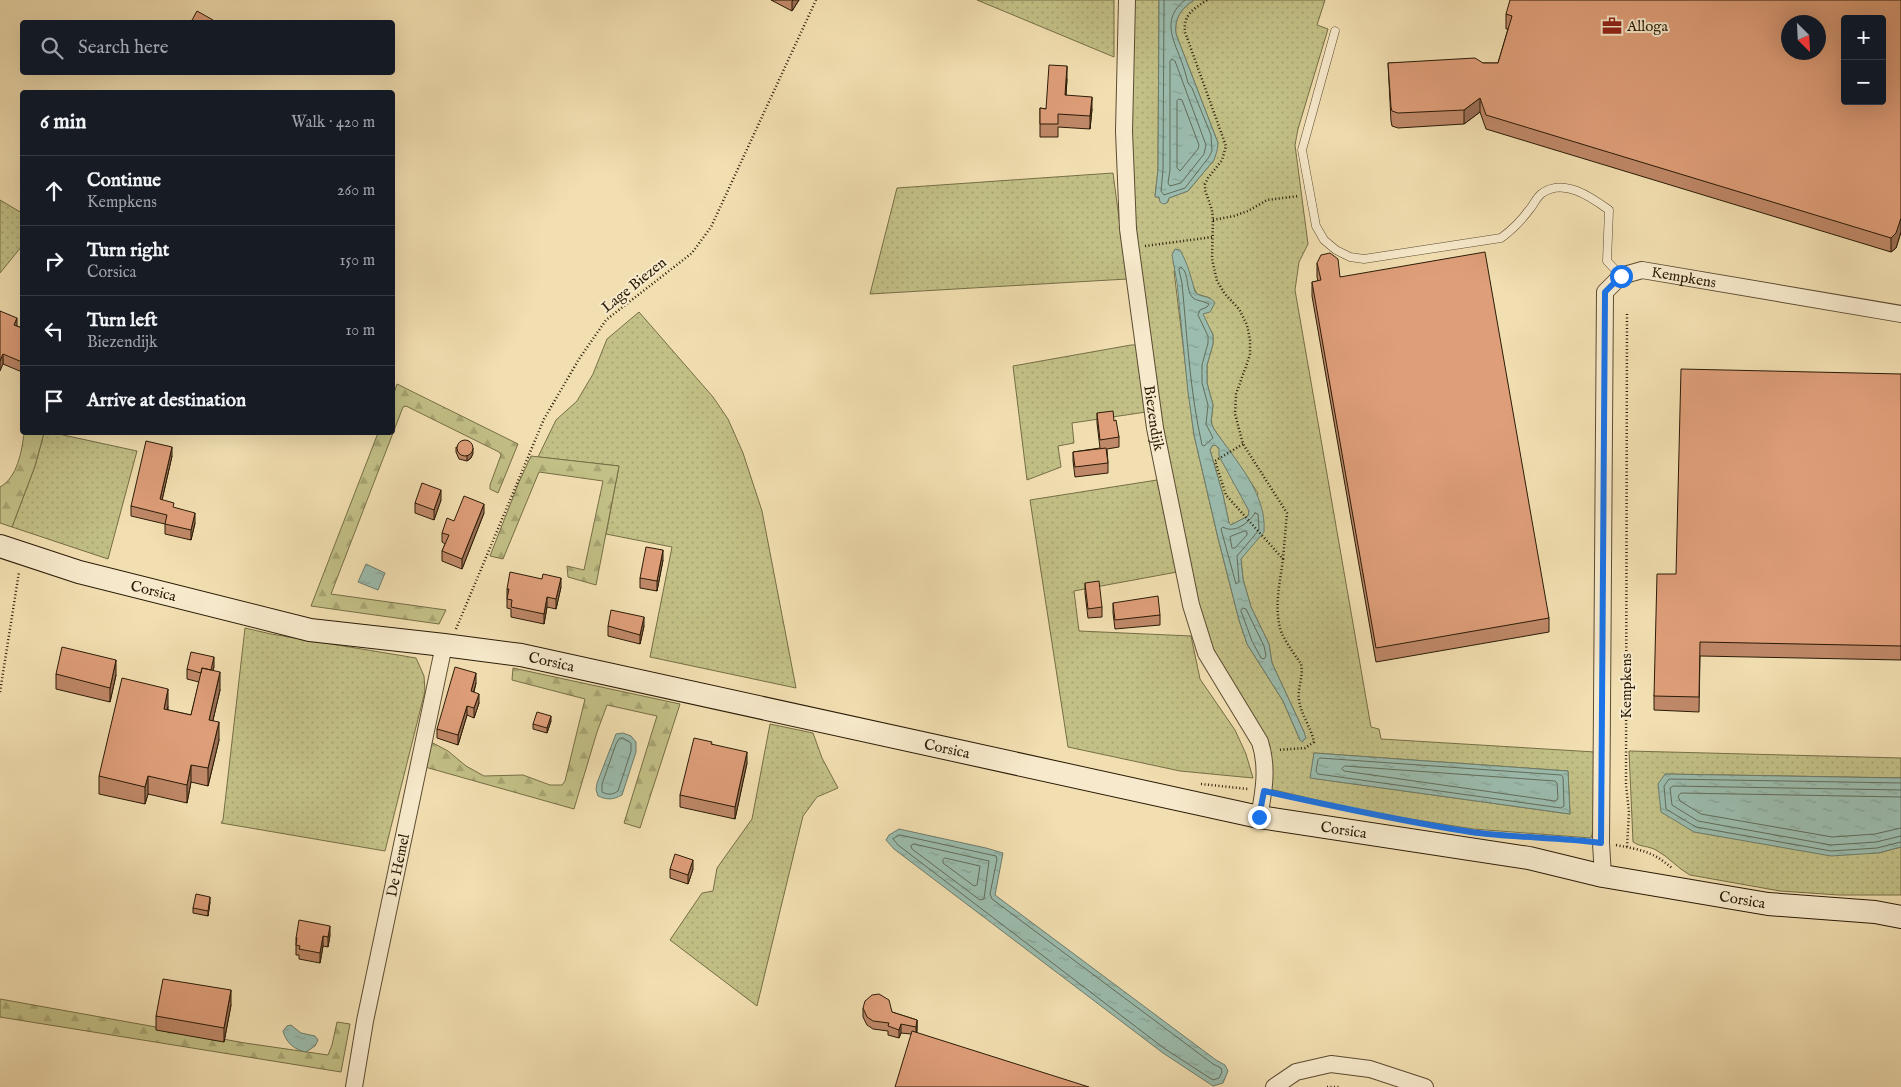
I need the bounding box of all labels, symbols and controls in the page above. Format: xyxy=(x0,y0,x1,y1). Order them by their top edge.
office icon: Alloga xyxy=(1601,15,1623,37)
north arrow xyxy=(1781,15,1826,60)
map controls xyxy=(1841,15,1886,105)
button: + xyxy=(1841,15,1886,60)
place label: Alloga xyxy=(1626,17,1668,36)
search box xyxy=(20,20,395,75)
icon: search xyxy=(38,34,66,62)
text: Search here xyxy=(78,36,169,60)
button: − xyxy=(1841,60,1886,105)
text: 6 min xyxy=(40,109,86,136)
text: Walk · 420 m xyxy=(291,113,375,133)
text: Continue xyxy=(87,169,161,193)
icon: ahead xyxy=(40,177,68,205)
text: 260 m xyxy=(337,181,375,201)
text: Kempkens xyxy=(87,193,157,213)
text: Turn right xyxy=(87,239,169,263)
icon: right xyxy=(40,247,68,275)
text: 150 m xyxy=(340,251,375,271)
street label: Lage Biezen xyxy=(598,253,670,317)
street label: Kempkens xyxy=(1650,262,1718,292)
text: Corsica xyxy=(87,263,137,283)
route start xyxy=(1610,265,1633,288)
text: Turn left xyxy=(87,309,158,333)
icon: left xyxy=(40,317,68,345)
text: 10 m xyxy=(345,321,375,341)
text: Biezendijk xyxy=(87,333,158,353)
street label: Biezendijk xyxy=(1140,384,1169,454)
icon: arrive xyxy=(40,387,68,415)
text: Arrive at destination xyxy=(87,389,246,413)
street label: Corsica xyxy=(129,576,179,606)
street label: Corsica xyxy=(527,647,577,676)
street label: Kempkens xyxy=(1617,653,1636,719)
street label: Corsica xyxy=(922,734,972,763)
route end xyxy=(1248,806,1271,829)
street label: Corsica xyxy=(1319,817,1369,843)
street label: De Hemel xyxy=(382,831,414,899)
street label: Corsica xyxy=(1718,886,1767,913)

